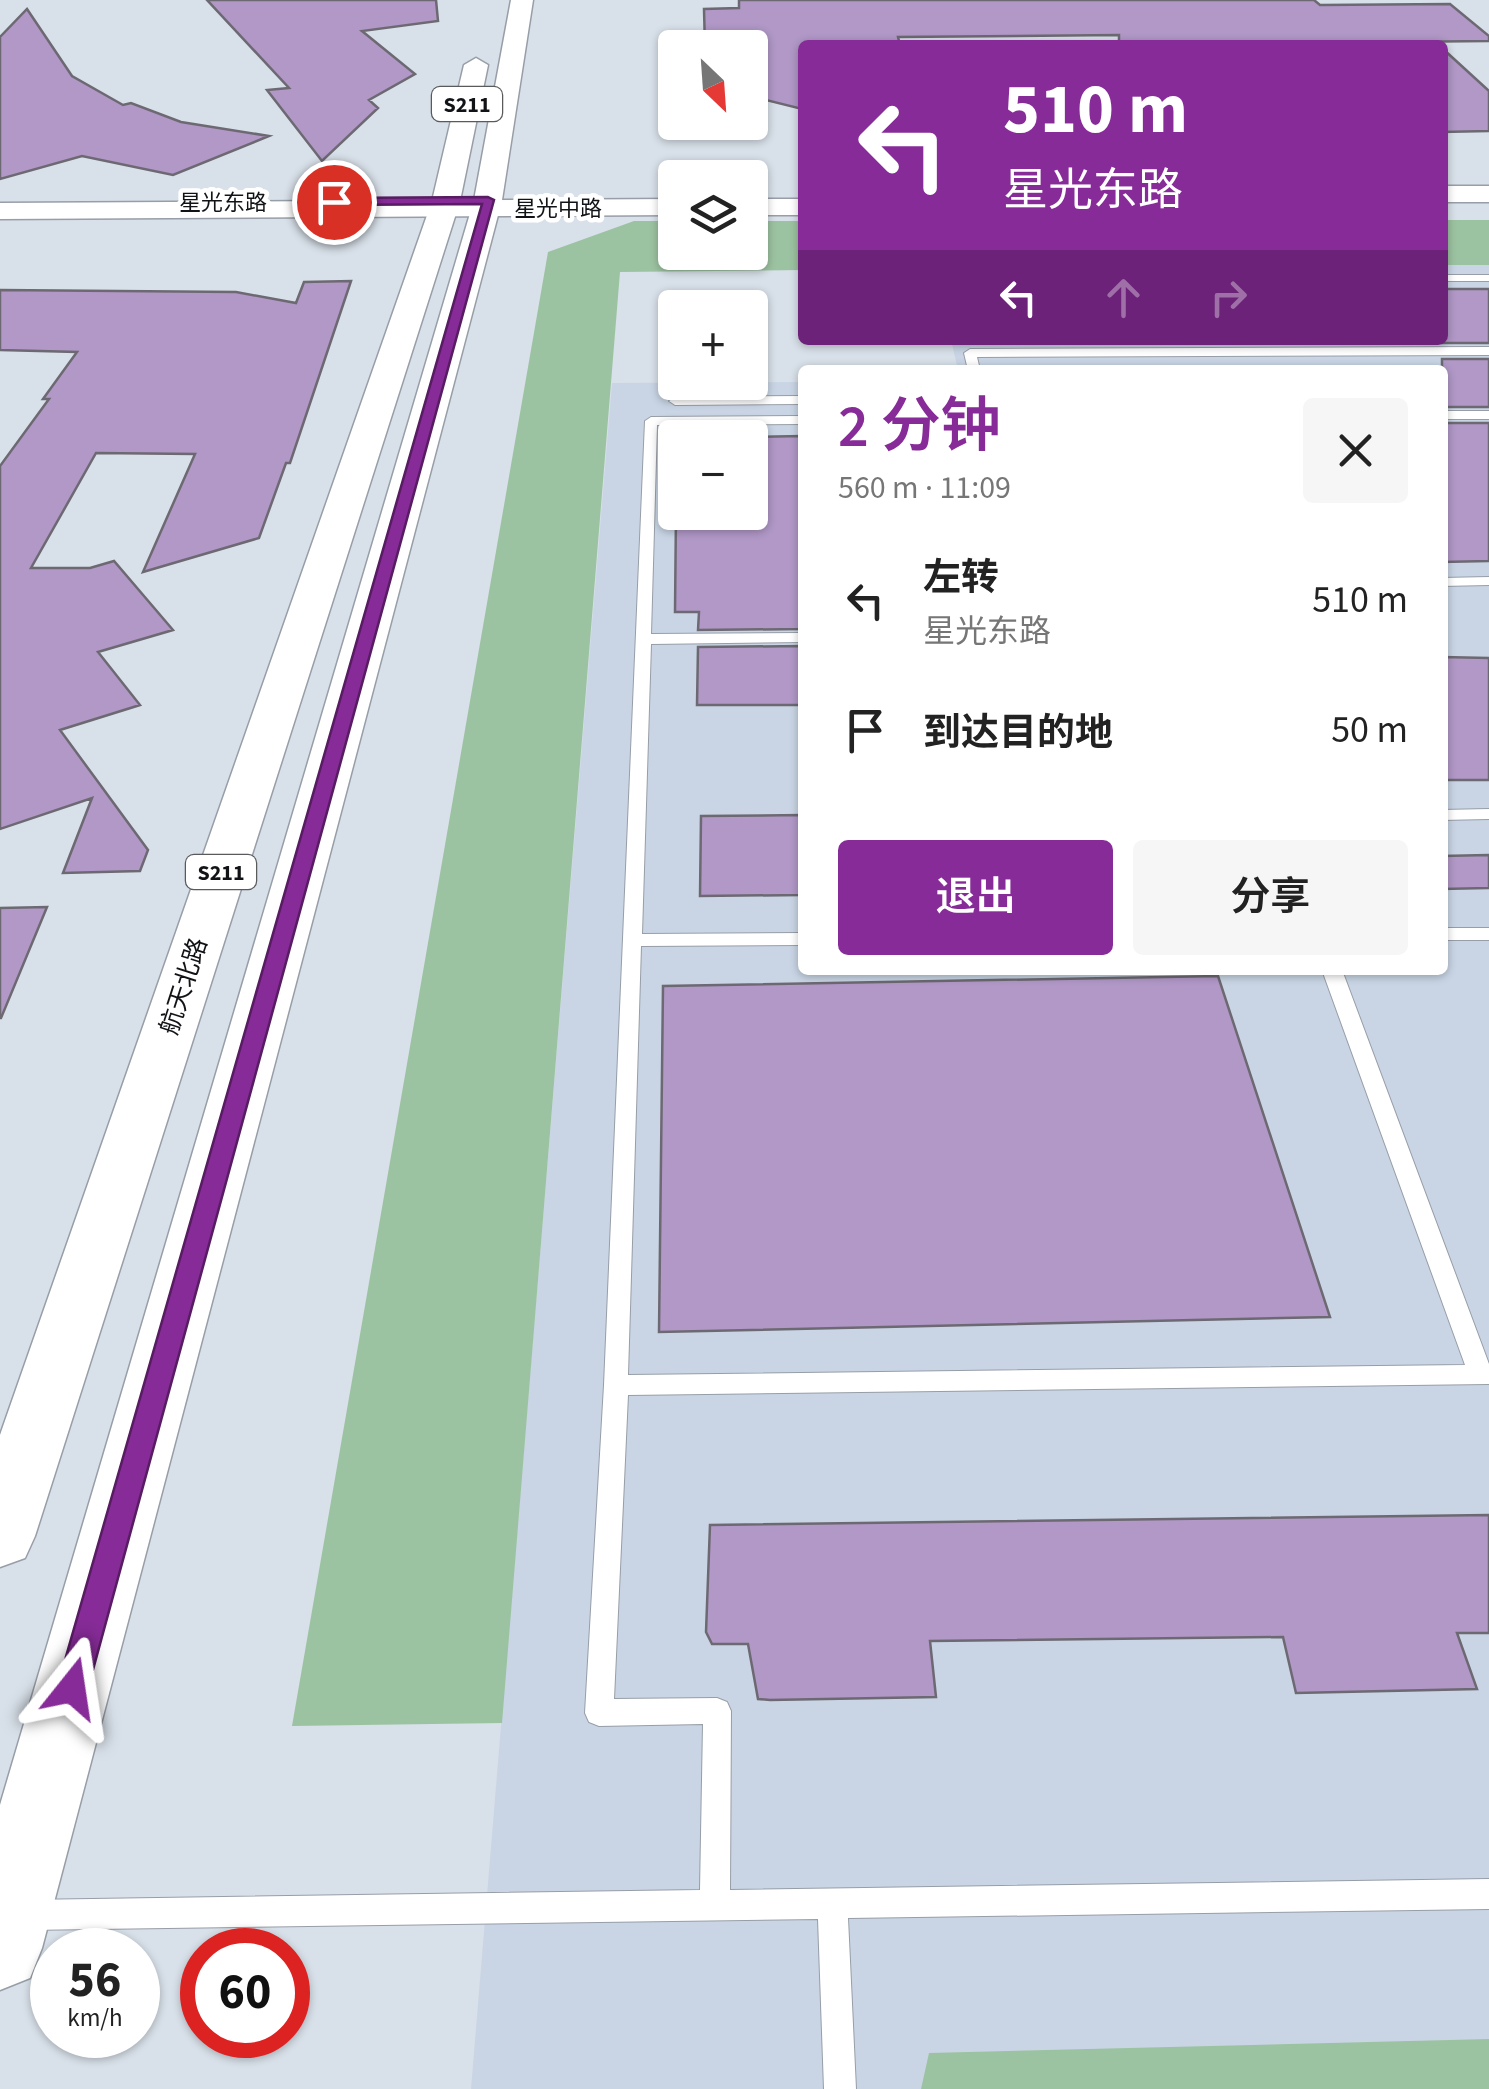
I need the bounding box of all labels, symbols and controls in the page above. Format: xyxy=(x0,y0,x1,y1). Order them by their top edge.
north arrow xyxy=(658,30,768,140)
map controls xyxy=(658,30,768,530)
text: 510 m xyxy=(1003,60,1188,160)
icon: left xyxy=(838,80,968,210)
road number: S211 xyxy=(432,87,502,121)
text: 星光东路 xyxy=(1003,159,1183,223)
pin xyxy=(292,160,377,245)
button: layers xyxy=(658,160,768,270)
icon: arrive xyxy=(307,175,362,230)
street label: 星光东路 xyxy=(179,187,267,219)
street label: 星光中路 xyxy=(514,193,602,225)
icon: left xyxy=(991,270,1046,325)
icon: ahead xyxy=(1096,270,1151,325)
icon: right xyxy=(1201,270,1256,325)
button: + xyxy=(658,290,768,400)
text: 2 分钟 xyxy=(838,385,1001,470)
button: close xyxy=(1303,398,1408,503)
button: − xyxy=(658,420,768,530)
text: 560 m · 11:09 xyxy=(838,465,1011,511)
text: 左转 xyxy=(923,551,999,605)
icon: left xyxy=(838,573,893,628)
text: 510 m xyxy=(1312,573,1408,627)
text: 星光东路 xyxy=(923,609,1051,655)
icon: arrive xyxy=(838,703,893,758)
text: 50 m xyxy=(1331,703,1408,757)
text: 到达目的地 xyxy=(923,706,1113,760)
button: 退出 xyxy=(838,840,1113,955)
button: 分享 xyxy=(1133,840,1408,955)
road number: S211 xyxy=(186,855,256,889)
street label: 航天北路 xyxy=(151,933,217,1039)
position arrow xyxy=(20,1636,124,1740)
speed limit sign: 60 xyxy=(180,1928,310,2058)
text: 56 xyxy=(69,1945,121,2016)
text: km/h xyxy=(67,2000,123,2036)

